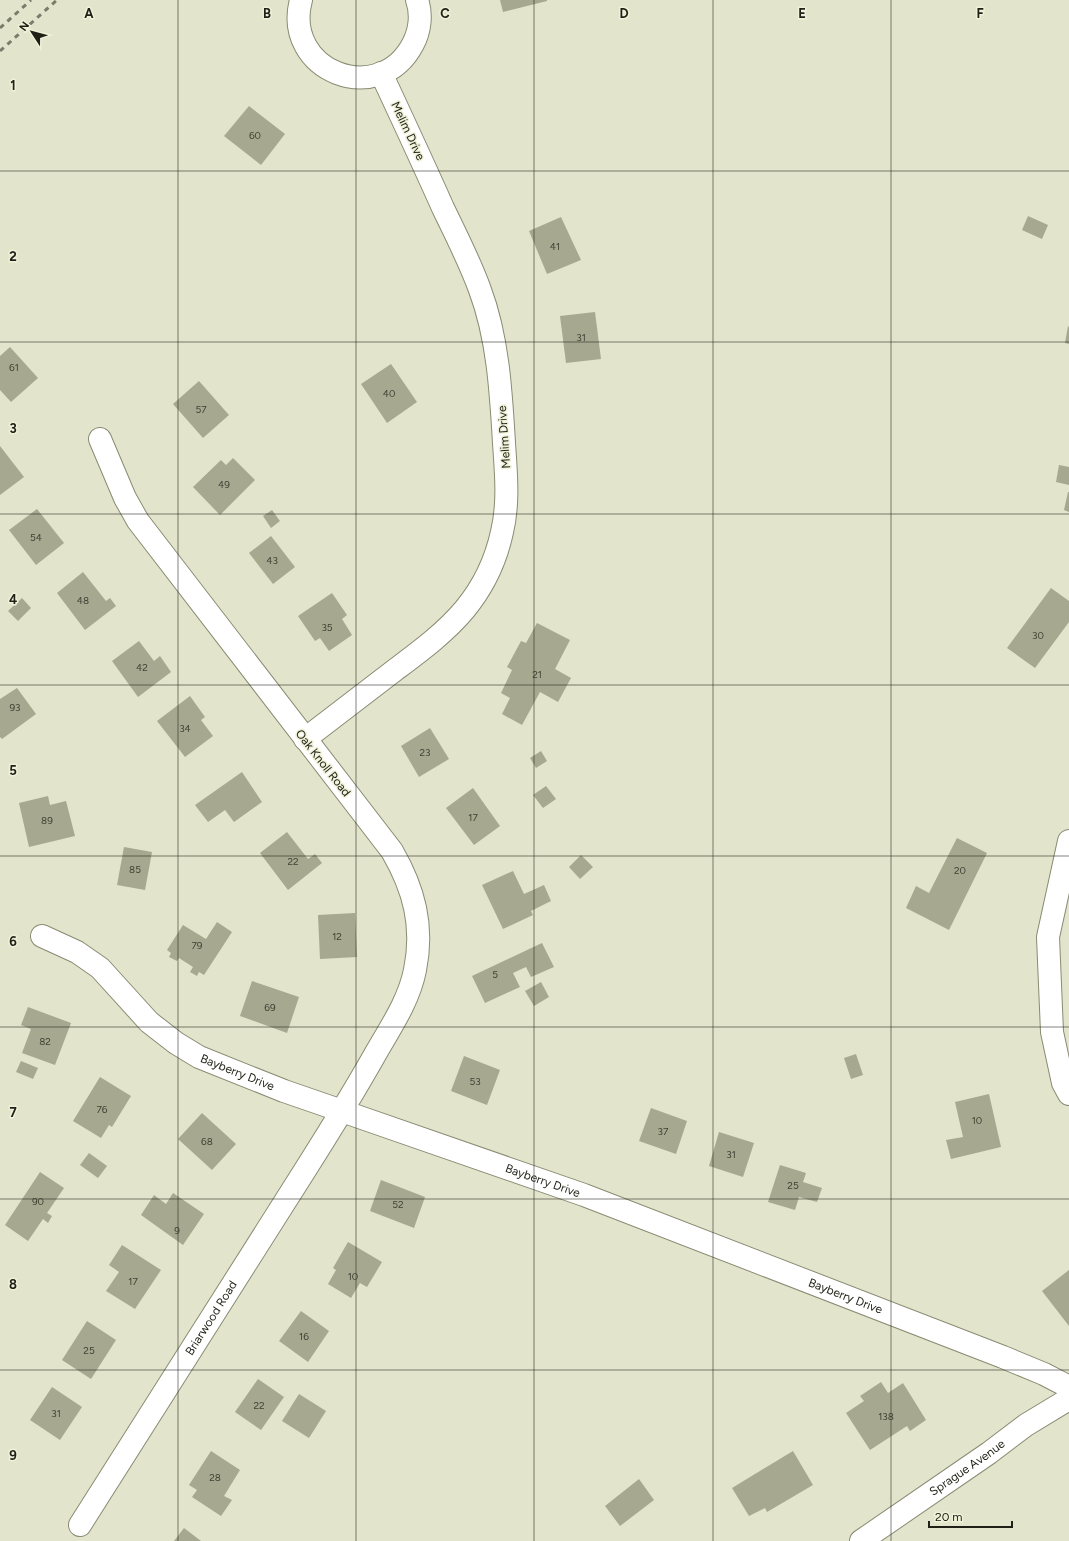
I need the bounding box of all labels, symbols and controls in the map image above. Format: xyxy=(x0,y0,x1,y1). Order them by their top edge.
text: A xyxy=(84,6,94,21)
text: B xyxy=(263,6,271,21)
text: C xyxy=(440,6,450,21)
text: D xyxy=(619,6,629,21)
text: E xyxy=(798,6,806,21)
text: F xyxy=(976,6,984,21)
north arrow xyxy=(12,12,52,52)
text: N xyxy=(17,19,32,34)
text: 1 xyxy=(10,78,16,93)
street label: Melim Drive xyxy=(388,99,428,163)
house number: 60 xyxy=(249,129,261,142)
house number: 41 xyxy=(550,240,560,253)
text: 2 xyxy=(9,249,17,264)
house number: 31 xyxy=(576,331,586,344)
house number: 61 xyxy=(9,361,19,374)
house number: 40 xyxy=(383,387,395,400)
house number: 57 xyxy=(195,403,207,416)
street label: Melim Drive xyxy=(495,405,513,469)
text: 3 xyxy=(9,421,17,436)
house number: 49 xyxy=(218,478,230,491)
house number: 54 xyxy=(30,531,42,544)
house number: 43 xyxy=(266,554,278,567)
text: 4 xyxy=(9,592,17,607)
house number: 48 xyxy=(77,594,89,607)
house number: 35 xyxy=(321,621,333,634)
house number: 30 xyxy=(1032,629,1044,642)
house number: 42 xyxy=(136,661,148,674)
house number: 21 xyxy=(532,668,542,681)
house number: 93 xyxy=(9,701,21,714)
house number: 34 xyxy=(179,722,191,735)
street label: Oak Knoll Road xyxy=(293,727,353,799)
house number: 23 xyxy=(419,746,431,759)
text: 5 xyxy=(9,763,17,778)
house number: 17 xyxy=(468,811,478,824)
house number: 89 xyxy=(41,814,53,827)
house number: 22 xyxy=(287,855,299,868)
house number: 85 xyxy=(129,863,141,876)
house number: 20 xyxy=(954,864,966,877)
house number: 12 xyxy=(332,930,342,943)
text: 6 xyxy=(9,934,17,949)
house number: 79 xyxy=(191,939,203,952)
house number: 5 xyxy=(492,968,498,981)
house number: 69 xyxy=(264,1001,276,1014)
house number: 82 xyxy=(39,1035,51,1048)
street label: Bayberry Drive xyxy=(198,1051,277,1094)
house number: 53 xyxy=(469,1075,481,1088)
house number: 76 xyxy=(96,1103,108,1116)
text: 7 xyxy=(9,1105,17,1120)
house number: 10 xyxy=(972,1114,982,1127)
house number: 37 xyxy=(658,1125,669,1138)
house number: 68 xyxy=(201,1135,213,1148)
house number: 31 xyxy=(726,1148,736,1161)
street label: Bayberry Drive xyxy=(503,1161,583,1200)
house number: 25 xyxy=(787,1179,799,1192)
house number: 90 xyxy=(32,1195,44,1208)
house number: 52 xyxy=(392,1198,404,1211)
house number: 9 xyxy=(174,1224,180,1237)
house number: 10 xyxy=(348,1270,358,1283)
house number: 17 xyxy=(128,1275,138,1288)
street label: Bayberry Drive xyxy=(806,1275,885,1317)
text: 8 xyxy=(9,1277,17,1292)
street label: Briarwood Road xyxy=(182,1278,240,1358)
house number: 16 xyxy=(299,1330,309,1343)
house number: 25 xyxy=(83,1344,95,1357)
house number: 22 xyxy=(253,1399,265,1412)
house number: 31 xyxy=(51,1407,61,1420)
house number: 138 xyxy=(878,1410,894,1423)
street label: Sprague Avenue xyxy=(927,1436,1008,1499)
text: 9 xyxy=(9,1448,17,1463)
house number: 28 xyxy=(209,1471,221,1484)
scale bar xyxy=(929,1503,1012,1529)
text: 20 m xyxy=(935,1510,963,1524)

